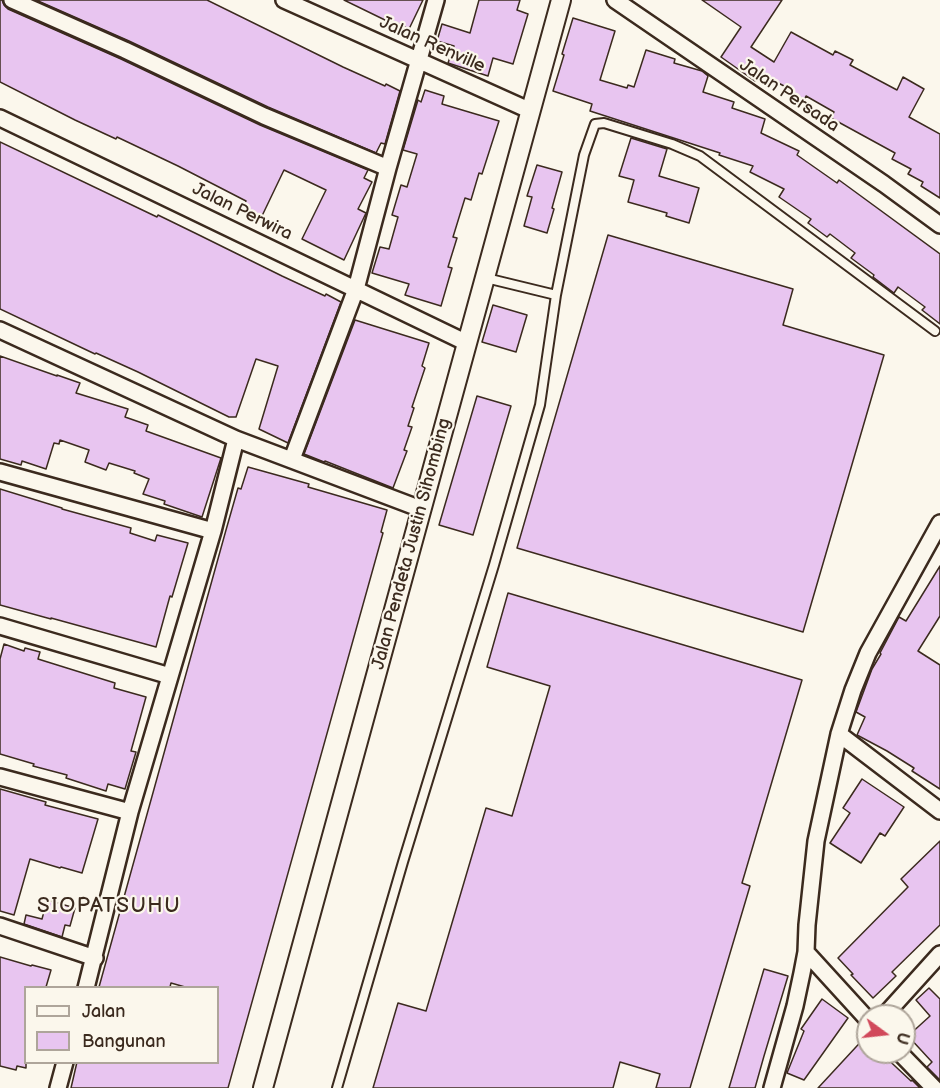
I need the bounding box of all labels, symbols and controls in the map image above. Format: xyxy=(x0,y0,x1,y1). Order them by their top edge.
street label: Jalan Renville xyxy=(376,12,488,78)
street label: Jalan Persada xyxy=(735,55,843,137)
street label: Jalan Perwira xyxy=(188,178,296,246)
street label: Jalan Pendeta Justin Sihombing xyxy=(368,416,456,672)
district label: SIOPATSUHU xyxy=(37,894,181,920)
legend xyxy=(24,986,219,1064)
text: Jalan xyxy=(82,1001,125,1022)
north arrow xyxy=(856,1004,916,1064)
text: U xyxy=(891,1030,913,1046)
text: Bangunan xyxy=(82,1031,166,1052)

